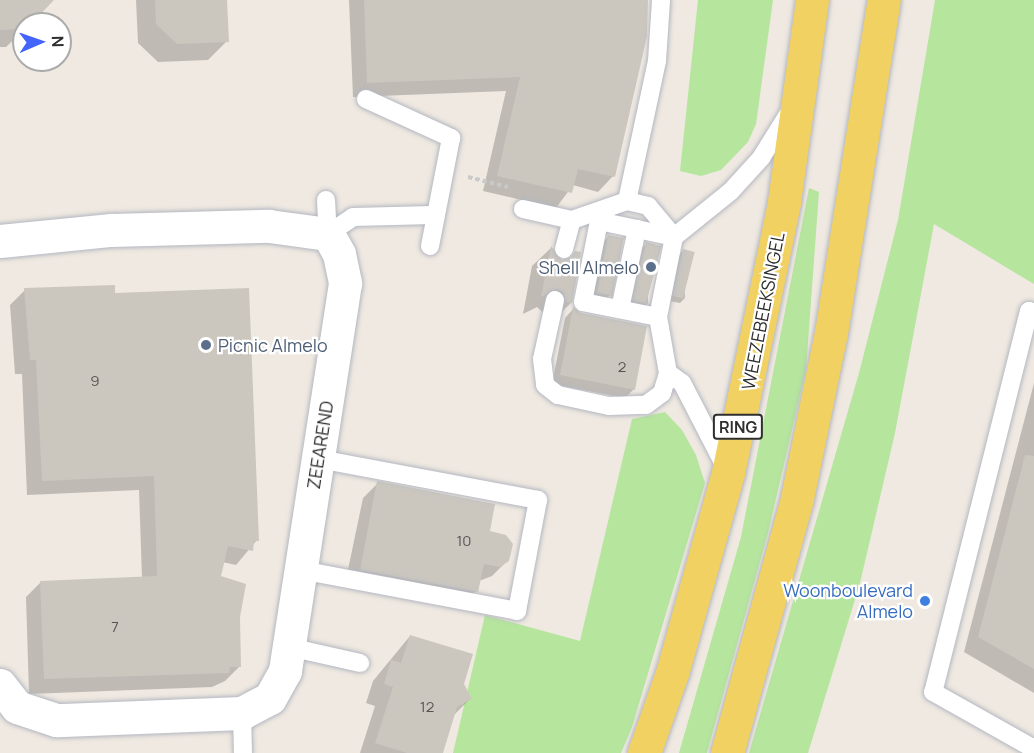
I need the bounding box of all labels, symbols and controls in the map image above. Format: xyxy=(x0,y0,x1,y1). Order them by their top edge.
north arrow xyxy=(12,12,72,72)
text: N xyxy=(47,35,69,48)
street label: WEEZEBEEKSINGEL xyxy=(737,230,789,392)
place label: Shell Almelo xyxy=(539,256,639,278)
marker: Shell Almelo xyxy=(644,260,658,274)
place label: Picnic Almelo xyxy=(218,334,328,356)
marker: Picnic Almelo xyxy=(199,338,213,352)
house number: 2 xyxy=(618,358,626,376)
house number: 9 xyxy=(90,372,100,390)
street label: ZEEAREND xyxy=(302,399,338,491)
road number: RING xyxy=(712,414,764,440)
house number: 10 xyxy=(457,532,471,550)
place label: Woonboulevard Almelo xyxy=(783,580,913,622)
marker: Woonboulevard Almelo xyxy=(918,594,932,608)
house number: 7 xyxy=(111,618,119,636)
house number: 12 xyxy=(420,698,434,716)

